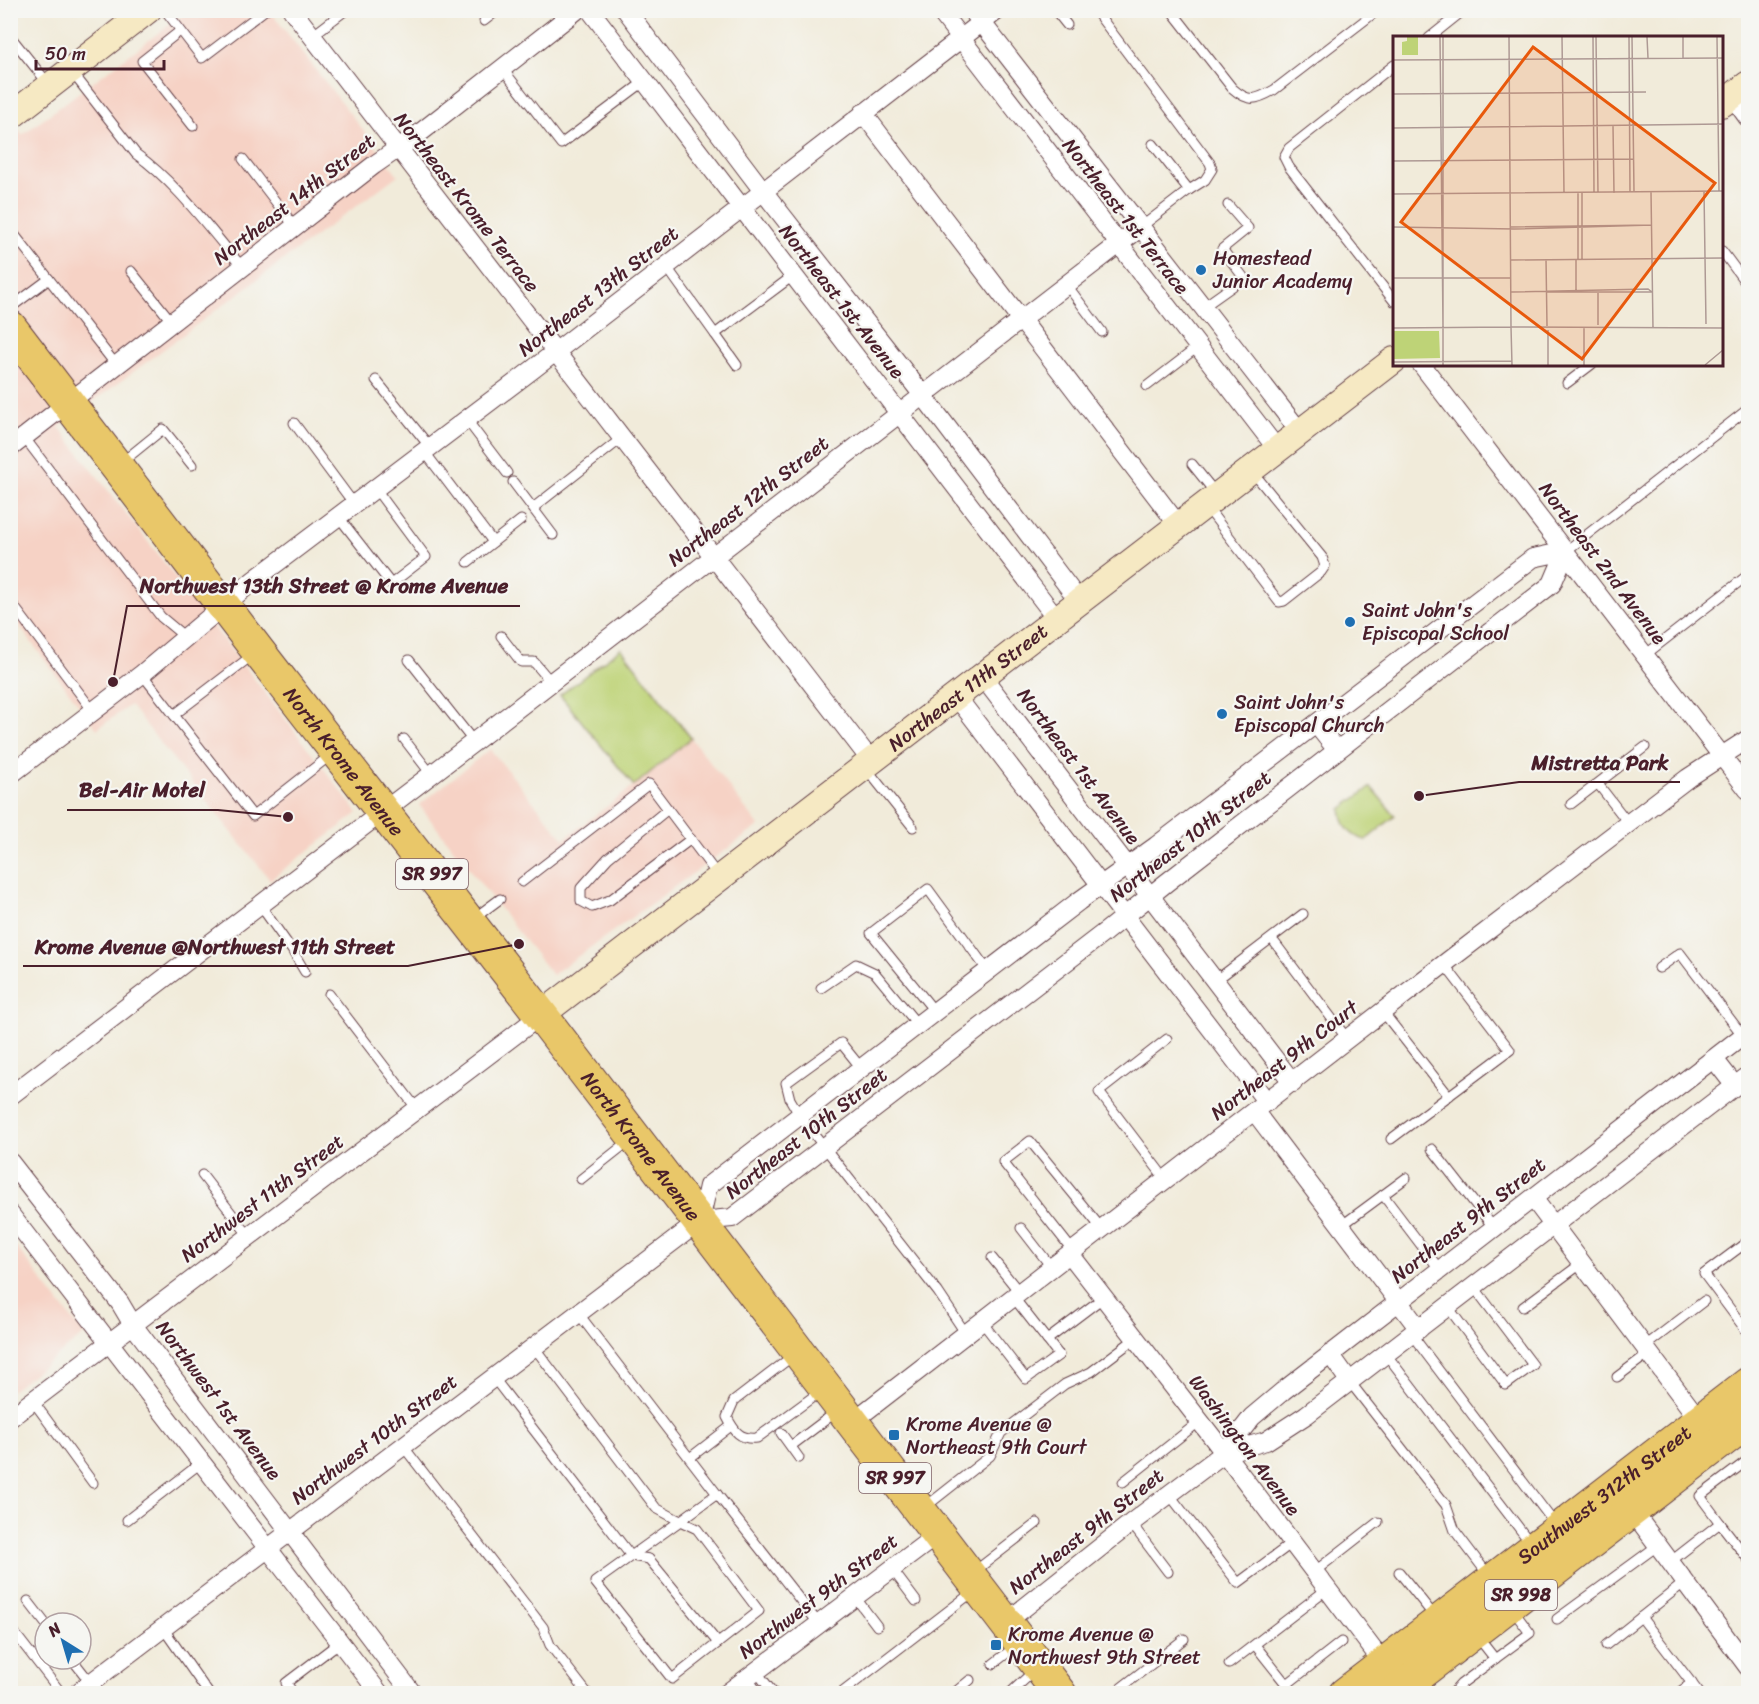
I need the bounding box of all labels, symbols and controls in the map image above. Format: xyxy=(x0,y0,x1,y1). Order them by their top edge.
scale bar xyxy=(36,33,164,71)
inset map xyxy=(1393,36,1723,366)
text: 50 m xyxy=(45,38,86,70)
street label: Northeast Krome Terrace xyxy=(385,104,549,300)
street label: Northeast 14th Street xyxy=(205,124,384,274)
street label: Northeast 1st Terrace xyxy=(1053,130,1198,303)
street label: Northeast 1st Avenue xyxy=(769,216,914,387)
street label: Northeast 13th Street xyxy=(510,217,687,366)
place label: Homestead Junior Academy xyxy=(1212,241,1353,299)
marker: Homestead Junior Academy xyxy=(1194,263,1208,277)
street label: Northeast 12th Street xyxy=(660,427,837,576)
street label: Northeast 2nd Avenue xyxy=(1529,474,1676,653)
callout: Northwest 13th Street @ Krome Avenue xyxy=(127,567,520,606)
text: Northwest 13th Street @ Krome Avenue xyxy=(139,567,509,605)
place label: Saint John's Episcopal School xyxy=(1362,593,1510,651)
street label: Northeast 11th Street xyxy=(880,614,1056,761)
marker: Saint John's Episcopal School xyxy=(1343,615,1357,629)
street label: North Krome Avenue xyxy=(274,679,413,844)
street label: Northeast 1st Avenue xyxy=(1008,680,1150,853)
place label: Saint John's Episcopal Church xyxy=(1234,685,1384,743)
marker: Saint John's Episcopal Church xyxy=(1215,707,1229,721)
callout: Mistretta Park xyxy=(1519,743,1680,782)
text: Mistretta Park xyxy=(1530,744,1670,782)
street label: Northeast 10th Street xyxy=(1101,761,1280,911)
callout: Bel-Air Motel xyxy=(67,771,218,810)
text: Bel-Air Motel xyxy=(79,771,206,809)
road number: SR 997 xyxy=(396,859,468,889)
callout: Krome Avenue @Northwest 11th Street xyxy=(23,927,408,966)
text: Krome Avenue @Northwest 11th Street xyxy=(34,928,396,966)
street label: Northeast 9th Court xyxy=(1202,990,1367,1130)
street label: Northeast 10th Street xyxy=(717,1058,896,1208)
street label: North Krome Avenue xyxy=(572,1063,710,1229)
street label: Northwest 11th Street xyxy=(173,1125,352,1272)
street label: Northeast 9th Street xyxy=(1383,1148,1554,1293)
street label: Northwest 1st Avenue xyxy=(146,1312,291,1488)
street label: Northwest 10th Street xyxy=(283,1365,466,1514)
street label: Washington Avenue xyxy=(1179,1367,1310,1524)
place label: Krome Avenue @ Northeast 9th Court xyxy=(906,1407,1087,1465)
street label: Southwest 312th Street xyxy=(1509,1416,1700,1574)
marker: Krome Avenue @ Northeast 9th Court xyxy=(887,1428,901,1442)
street label: Northeast 9th Street xyxy=(1001,1459,1172,1604)
road number: SR 997 xyxy=(859,1463,931,1493)
street label: Northwest 9th Street xyxy=(731,1524,906,1668)
road number: SR 998 xyxy=(1485,1580,1557,1610)
north arrow xyxy=(33,1611,93,1671)
text: N xyxy=(40,1614,68,1645)
place label: Krome Avenue @ Northwest 9th Street xyxy=(1008,1617,1201,1675)
marker: Krome Avenue @ Northwest 9th Street xyxy=(989,1638,1003,1652)

